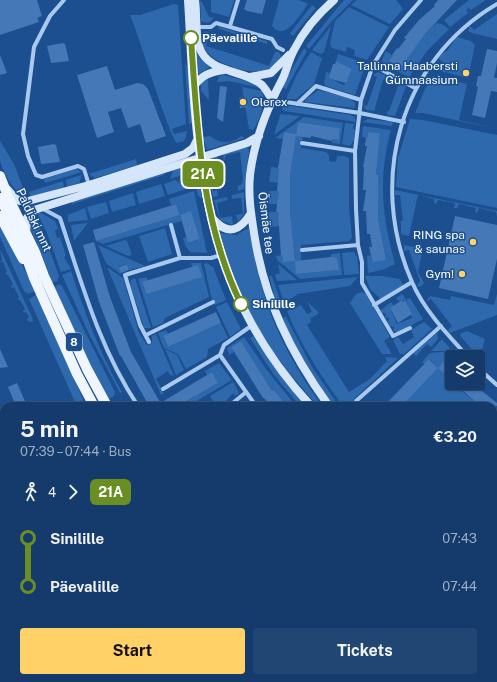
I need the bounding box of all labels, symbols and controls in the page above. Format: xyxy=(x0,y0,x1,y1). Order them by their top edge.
marker: Päevalille xyxy=(183,30,199,46)
place label: Päevalille xyxy=(202,31,257,45)
place label: Tallinna Haabersti Gümnaasium xyxy=(357,59,458,87)
marker: Tallinna Haabersti Gümnaasium xyxy=(461,68,471,78)
place label: Olerex xyxy=(251,95,288,109)
marker: Olerex xyxy=(238,97,248,107)
line badge: 21A xyxy=(180,161,226,187)
text: 21A xyxy=(190,166,216,182)
street label: Paldiski mnt xyxy=(13,186,55,254)
street label: Õismäe tee xyxy=(255,191,277,255)
place label: RING spa & saunas xyxy=(413,228,465,256)
marker: RING spa & saunas xyxy=(468,237,478,247)
place label: Gym! xyxy=(425,267,454,281)
marker: Gym! xyxy=(457,269,467,279)
marker: Sinilille xyxy=(233,296,249,312)
place label: Sinilille xyxy=(252,297,295,311)
road number: 8 xyxy=(66,333,82,351)
map controls xyxy=(445,350,485,390)
button: layers xyxy=(445,350,485,390)
text: 5 min xyxy=(20,416,79,442)
text: €3.20 xyxy=(434,428,477,445)
text: 07:39 – 07:44 · Bus xyxy=(20,444,131,459)
icon: walk xyxy=(20,481,42,503)
icon: forward xyxy=(62,481,84,503)
text: 21A xyxy=(98,484,123,500)
text: 4 xyxy=(48,485,56,500)
text: Sinilille xyxy=(50,530,104,547)
text: 07:43 xyxy=(442,531,477,546)
text: Päevalille xyxy=(50,578,119,595)
text: 07:44 xyxy=(442,579,477,594)
button: Start xyxy=(20,628,245,674)
button: Tickets xyxy=(253,628,477,674)

